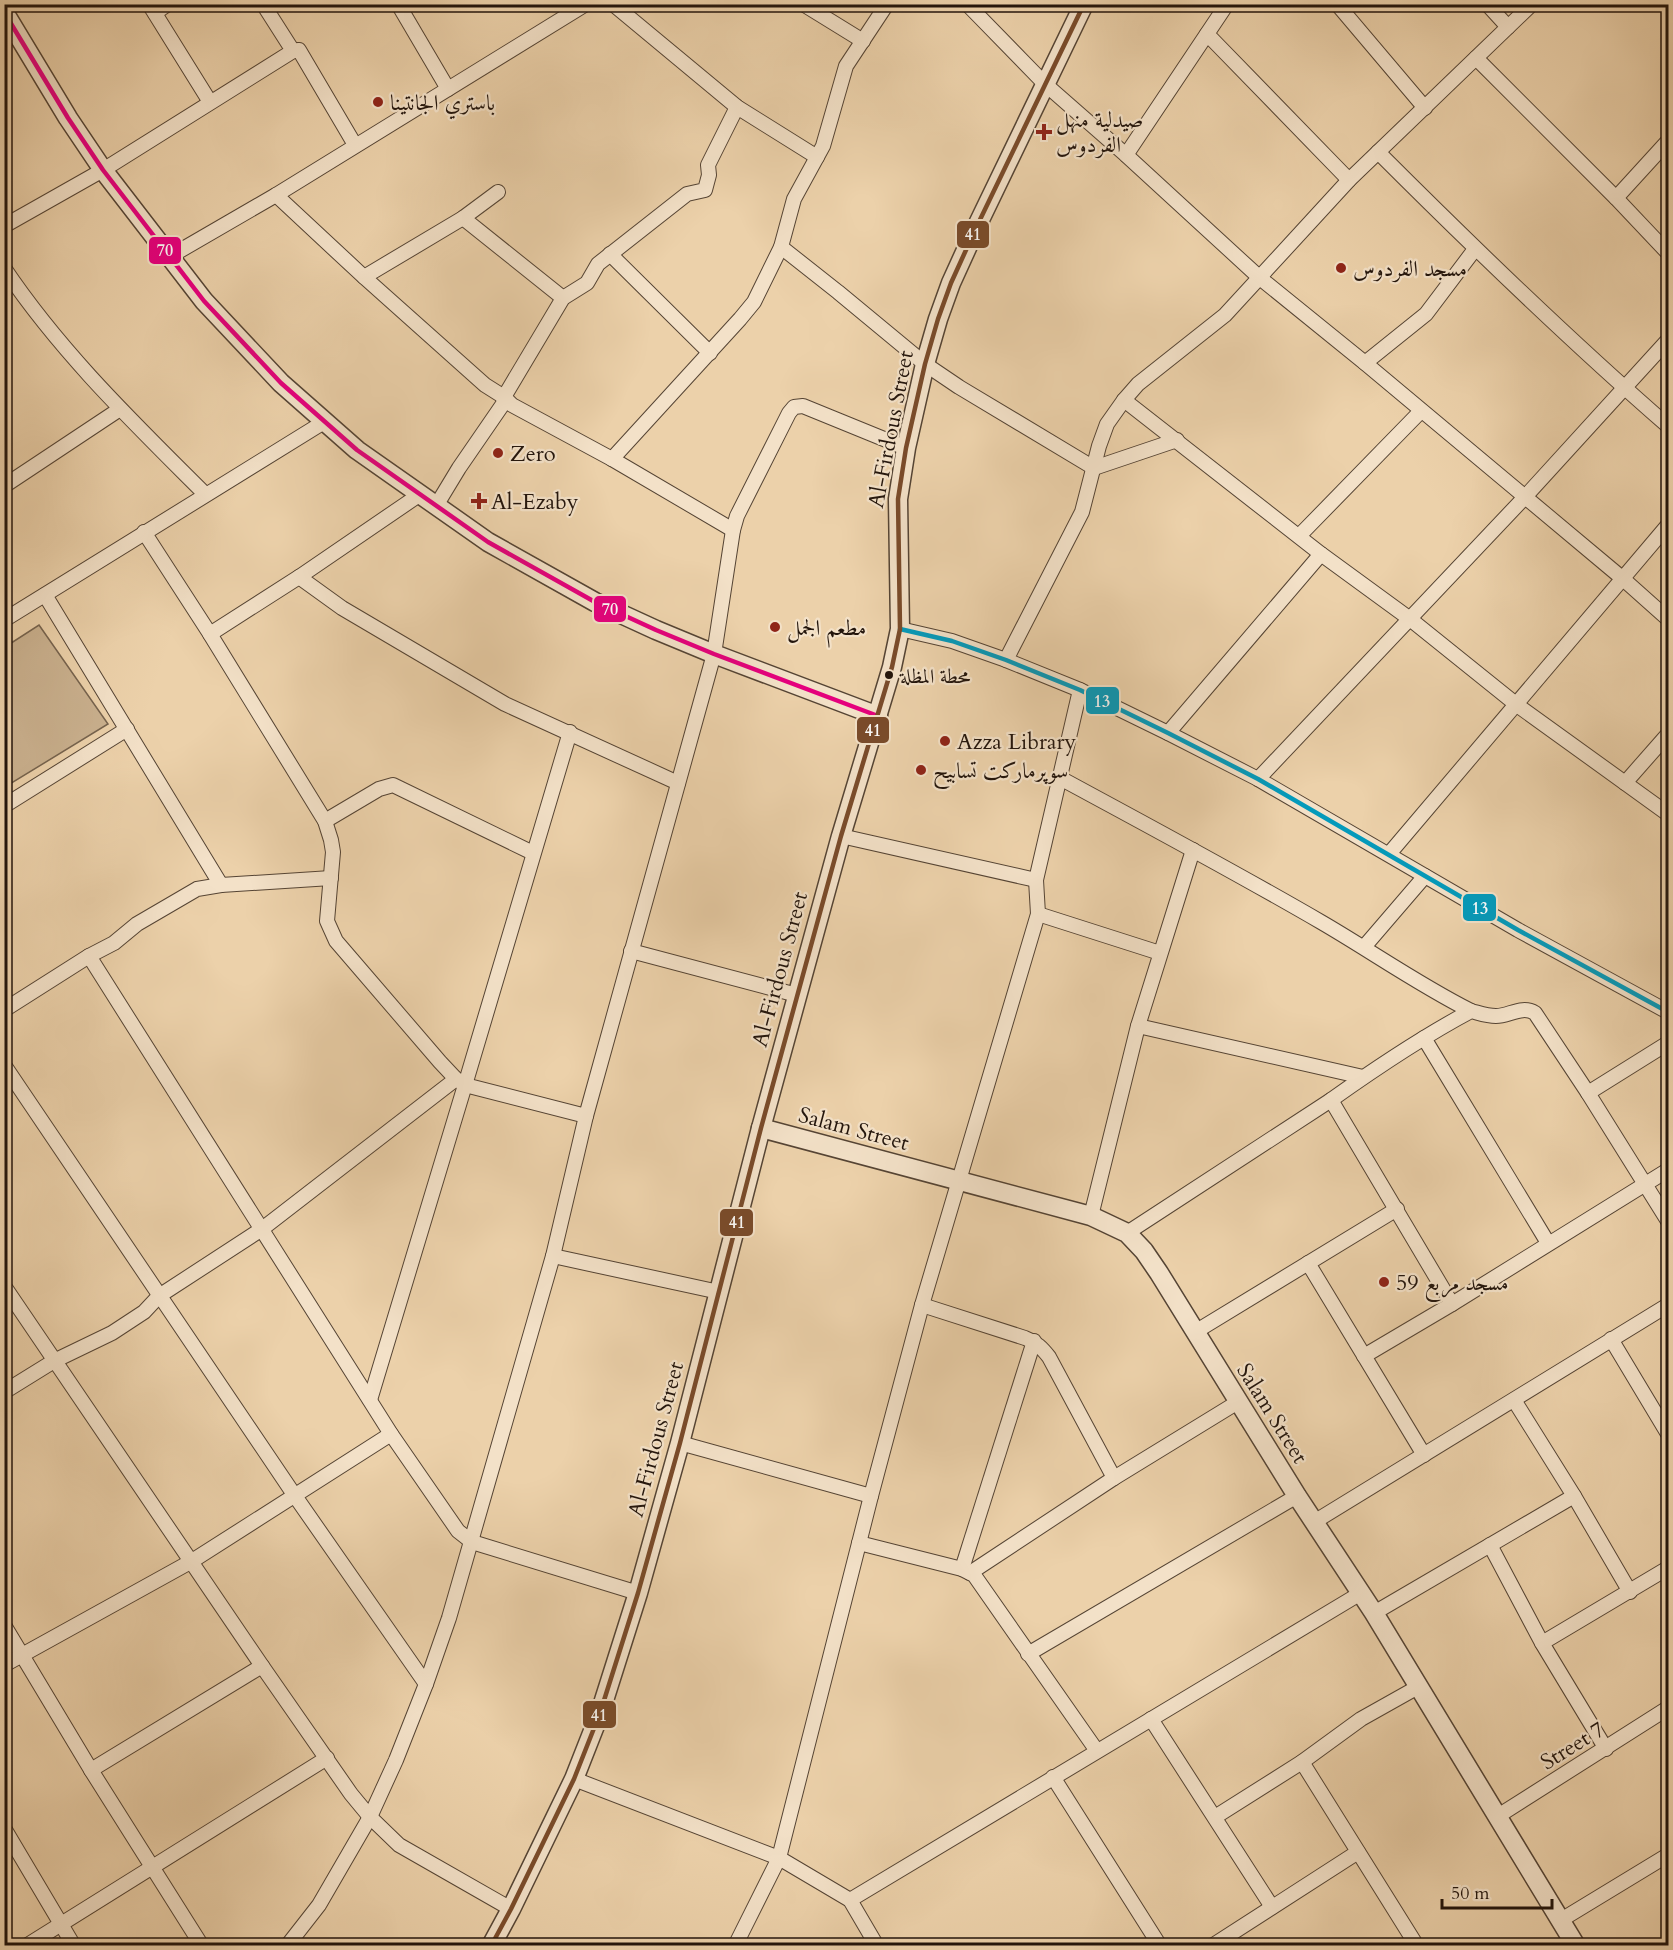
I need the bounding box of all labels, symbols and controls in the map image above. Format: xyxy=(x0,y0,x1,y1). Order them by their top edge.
place label: باستري الجانتينا xyxy=(390,88,495,120)
marker: باستري الجانتينا xyxy=(371,95,385,109)
place label: صيدلية منهل الفردوس xyxy=(1056,105,1143,160)
marker: صيدلية منهل الفردوس xyxy=(1037,125,1051,139)
line badge: 41 xyxy=(956,220,990,249)
text: 41 xyxy=(965,224,981,246)
line badge: 70 xyxy=(148,236,182,265)
text: 70 xyxy=(157,240,173,262)
place label: مسجد الفردوس xyxy=(1353,254,1467,284)
marker: مسجد الفردوس xyxy=(1334,261,1348,275)
street label: Al-Firdous Street xyxy=(861,348,921,510)
place label: Zero xyxy=(510,439,556,469)
marker: Zero xyxy=(491,446,505,460)
place label: Al-Ezaby xyxy=(491,487,579,517)
marker: Al-Ezaby xyxy=(472,494,486,508)
line badge: 70 xyxy=(593,595,627,623)
text: 70 xyxy=(602,599,618,621)
place label: مطعم الجمل xyxy=(787,613,866,648)
marker: مطعم الجمل xyxy=(768,620,782,634)
place label: محطة المظلة xyxy=(899,663,970,690)
marker: محطة المظلة xyxy=(883,669,895,681)
line badge: 13 xyxy=(1085,686,1120,715)
text: 13 xyxy=(1094,691,1110,713)
line badge: 41 xyxy=(856,716,890,744)
text: 41 xyxy=(865,720,881,742)
place label: Azza Library xyxy=(957,727,1077,757)
marker: Azza Library xyxy=(938,734,952,748)
place label: سوپرمارکت تسابيح xyxy=(933,756,1068,790)
marker: سوپرمارکت تسابيح xyxy=(914,763,928,777)
street label: Al-Firdous Street xyxy=(745,888,815,1050)
line badge: 13 xyxy=(1462,893,1497,922)
text: 13 xyxy=(1472,898,1488,920)
street label: Salam Street xyxy=(795,1100,912,1158)
line badge: 41 xyxy=(719,1208,754,1237)
text: 41 xyxy=(729,1212,745,1234)
place label: مسجد مربع 59 xyxy=(1396,1268,1509,1302)
marker: مسجد مربع 59 xyxy=(1377,1275,1391,1289)
street label: Al-Firdous Street xyxy=(621,1358,691,1520)
street label: Salam Street xyxy=(1229,1358,1315,1469)
line badge: 41 xyxy=(582,1700,617,1729)
text: 41 xyxy=(591,1705,607,1727)
street label: Street 7 xyxy=(1535,1715,1610,1777)
scale bar xyxy=(1442,1872,1552,1910)
text: 50 m xyxy=(1451,1881,1490,1906)

